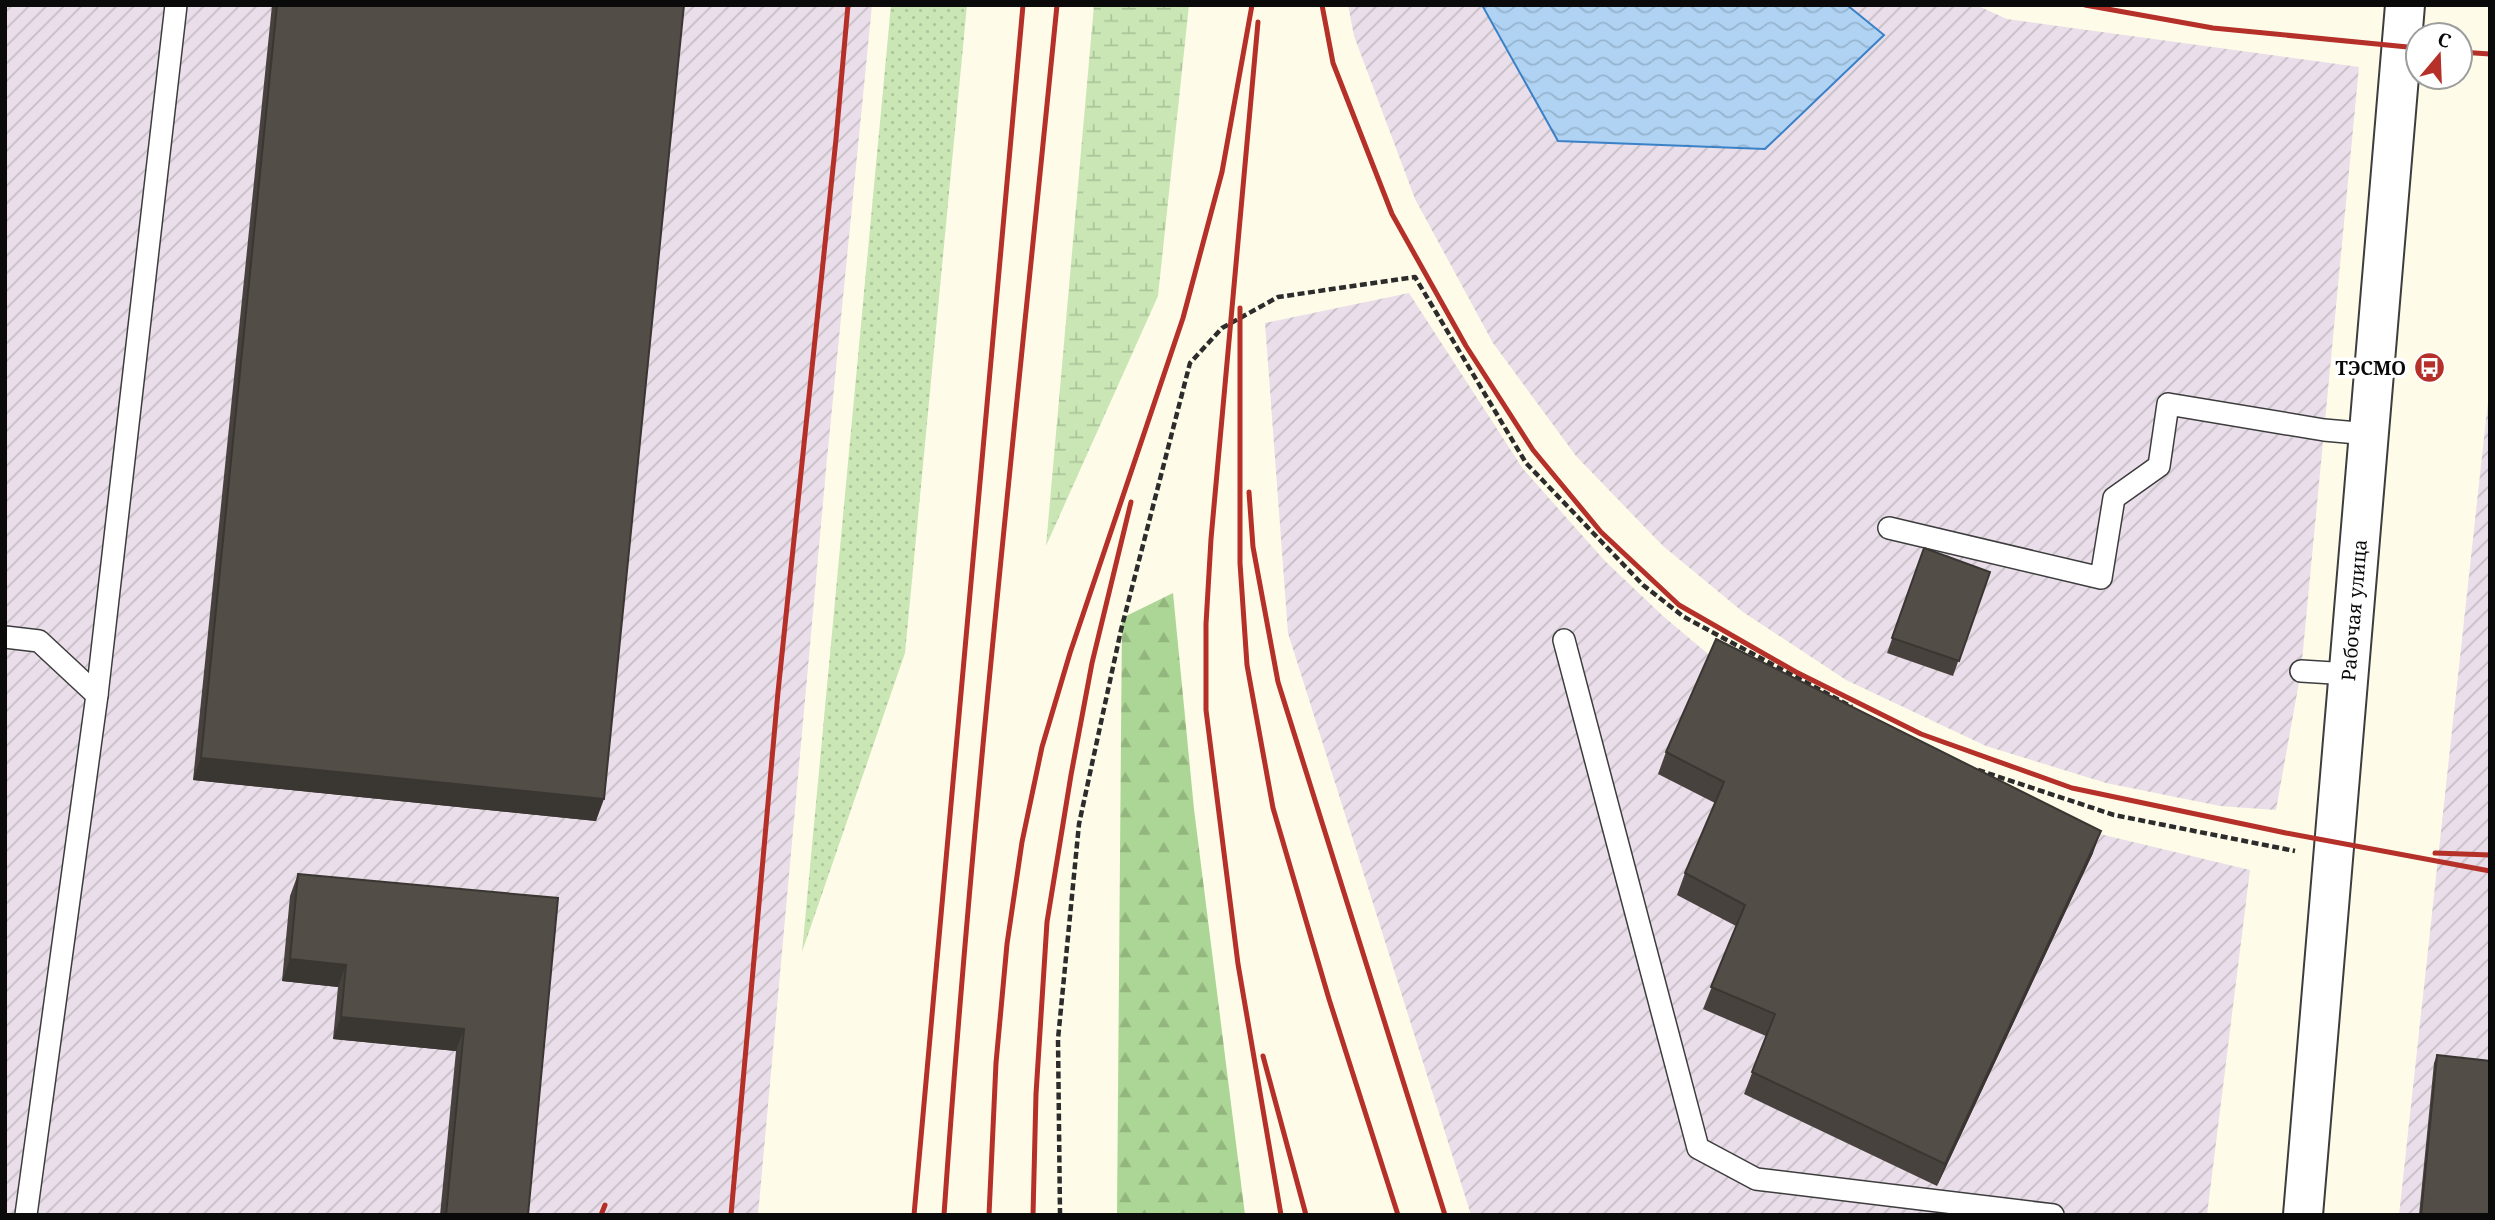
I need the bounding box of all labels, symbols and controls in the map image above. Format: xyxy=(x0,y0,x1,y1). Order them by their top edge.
north arrow xyxy=(2404,21,2474,91)
text: С xyxy=(2434,26,2455,54)
bus stop icon: ТЭСМО xyxy=(2412,351,2446,385)
place label: ТЭСМО xyxy=(2335,355,2406,381)
street label: Рабочая улица xyxy=(2335,538,2373,682)

